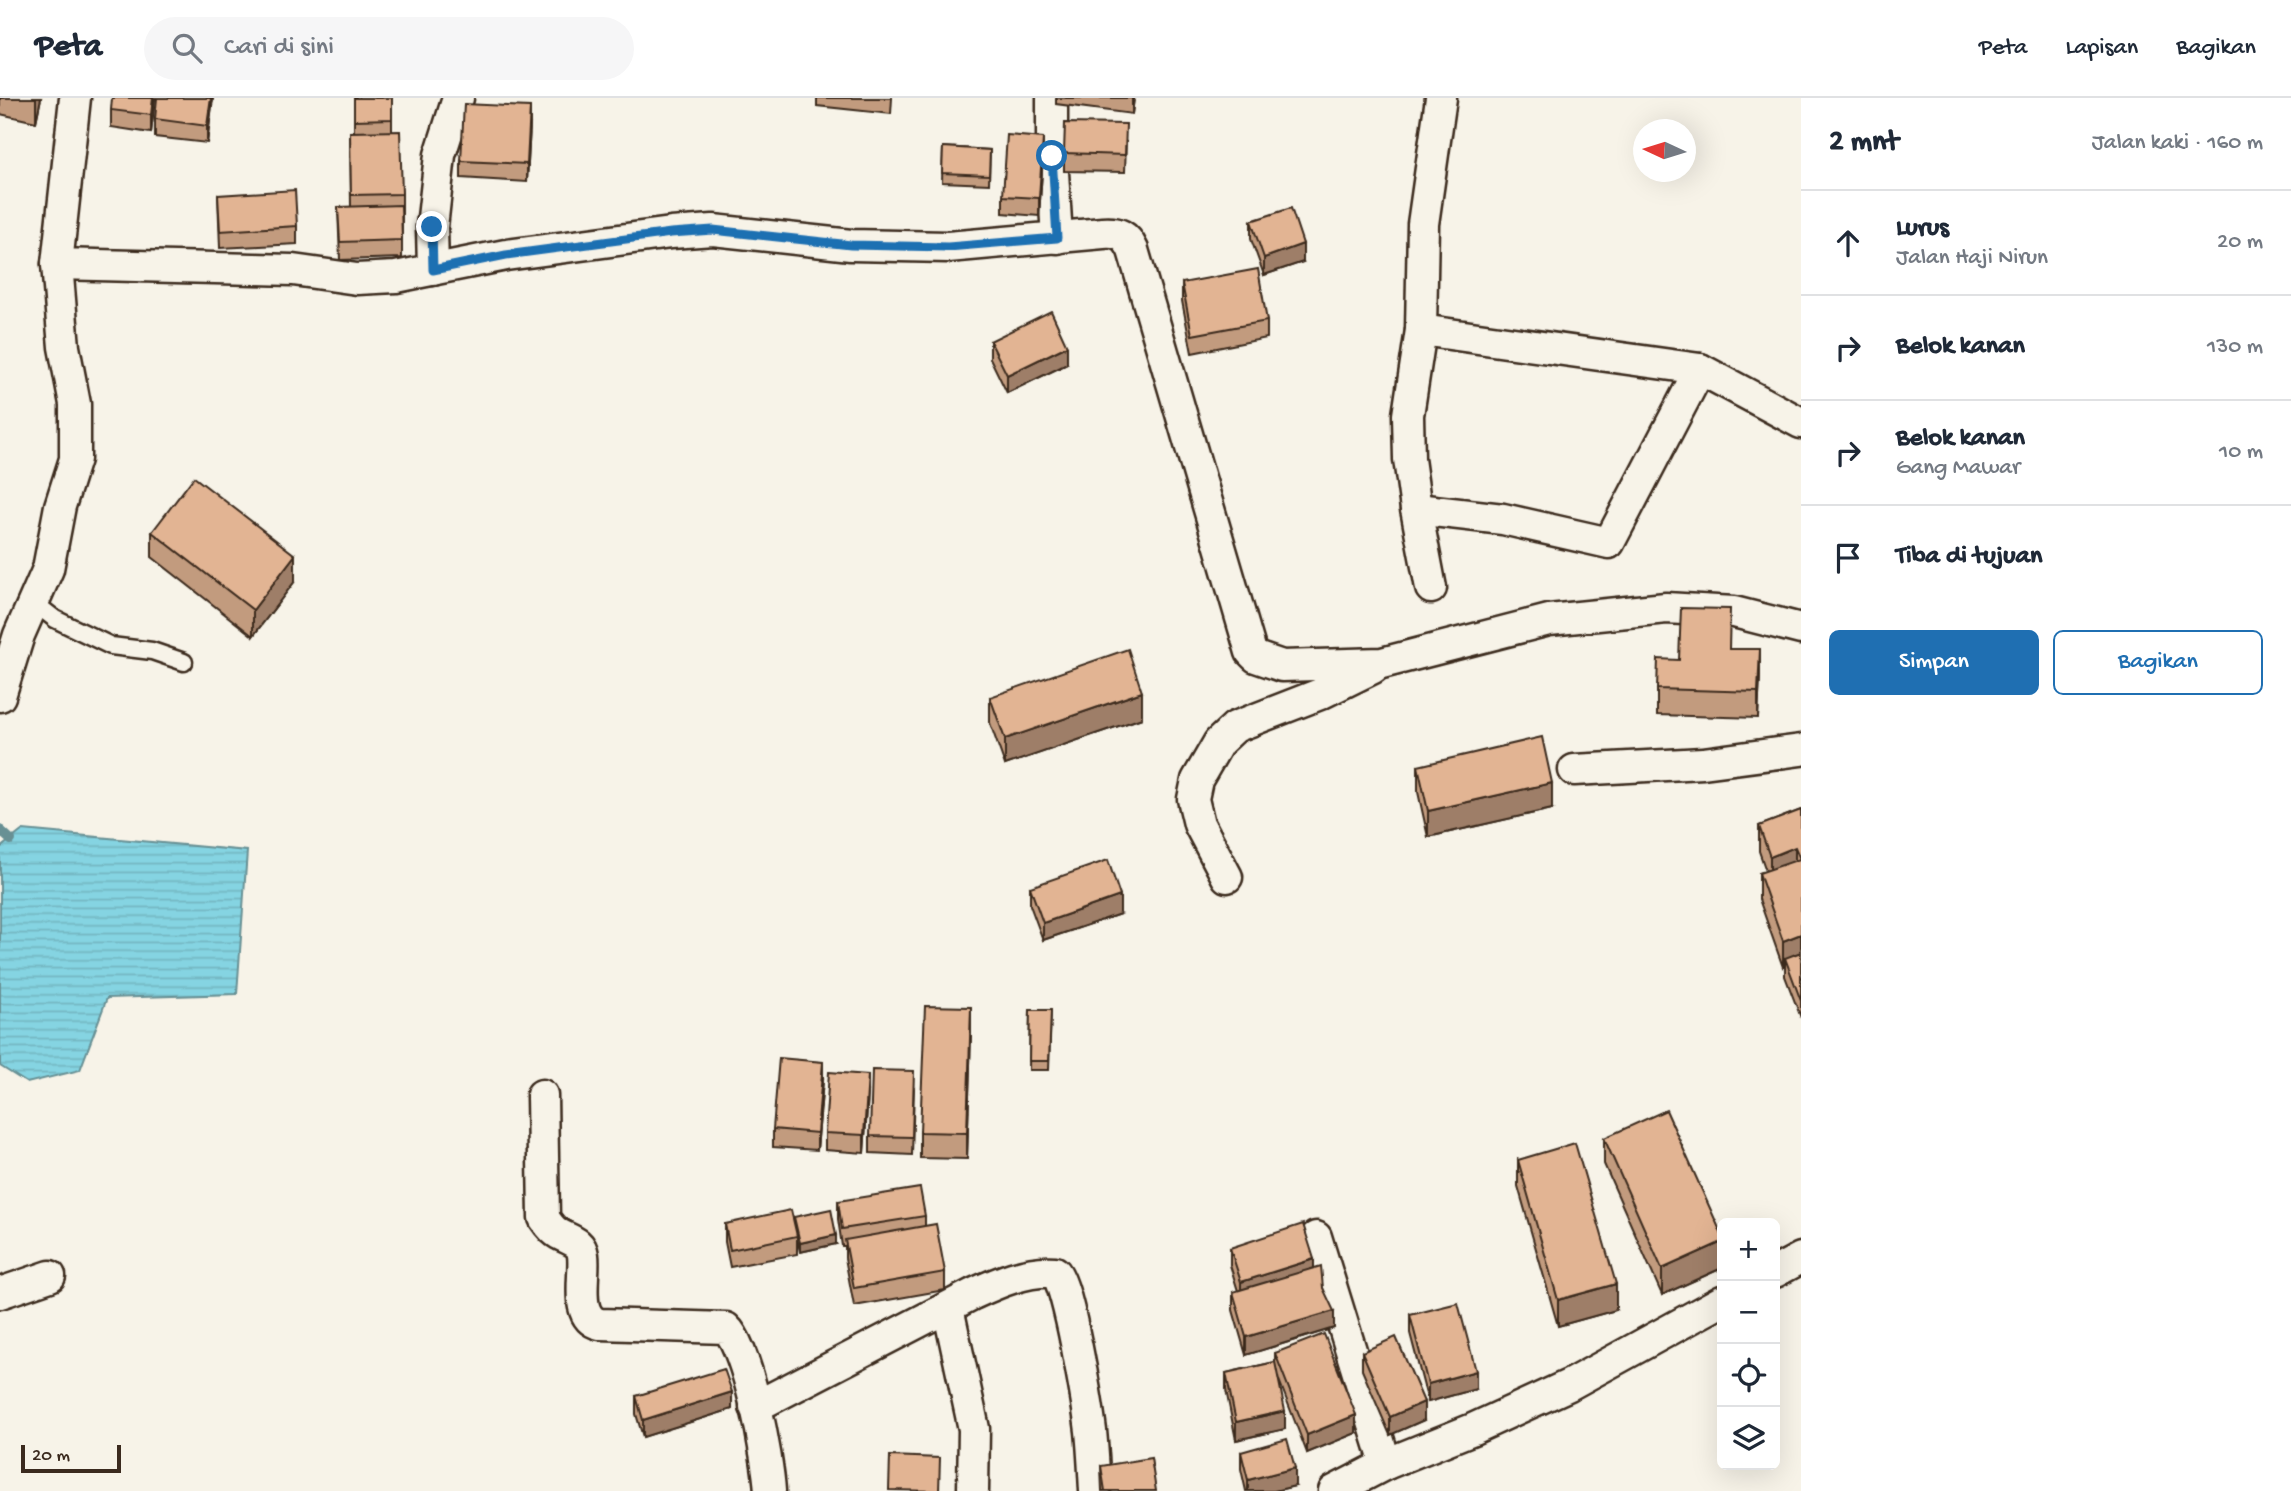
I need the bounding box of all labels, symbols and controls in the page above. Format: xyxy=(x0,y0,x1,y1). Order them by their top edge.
search box xyxy=(144,17,634,80)
text: Peta xyxy=(35,29,102,67)
icon: search xyxy=(168,29,206,67)
text: Cari di sini xyxy=(224,33,334,64)
text: Peta xyxy=(1979,34,2027,63)
text: Lapisan xyxy=(2065,34,2138,63)
text: Bagikan xyxy=(2176,34,2256,63)
north arrow xyxy=(1633,119,1696,182)
text: 2 mnt xyxy=(1829,126,1899,161)
text: Jalan kaki · 160 m xyxy=(2092,130,2263,157)
route start xyxy=(1036,140,1067,171)
route end xyxy=(416,211,447,242)
text: Lurus xyxy=(1896,214,1949,245)
icon: ahead xyxy=(1829,224,1867,262)
text: 20 m xyxy=(2217,229,2263,256)
text: Jalan Haji Nirun xyxy=(1896,245,2048,272)
icon: right xyxy=(1829,329,1867,367)
text: Belok kanan xyxy=(1896,332,2025,363)
text: 130 m xyxy=(2207,334,2263,361)
text: Belok kanan xyxy=(1896,424,2025,455)
icon: right xyxy=(1829,434,1867,472)
text: 10 m xyxy=(2219,439,2263,466)
text: Gang Mawar xyxy=(1896,455,2020,482)
icon: arrive xyxy=(1829,539,1867,577)
text: Tiba di tujuan xyxy=(1896,542,2042,573)
button: Simpan xyxy=(1829,630,2039,695)
button: Bagikan xyxy=(2053,630,2263,695)
map controls xyxy=(1717,1218,1780,1470)
button: + xyxy=(1717,1218,1780,1281)
button: − xyxy=(1717,1281,1780,1344)
button: locate xyxy=(1717,1344,1780,1407)
button: layers xyxy=(1717,1407,1780,1470)
scale bar xyxy=(21,1442,121,1474)
text: 20 m xyxy=(32,1445,70,1468)

